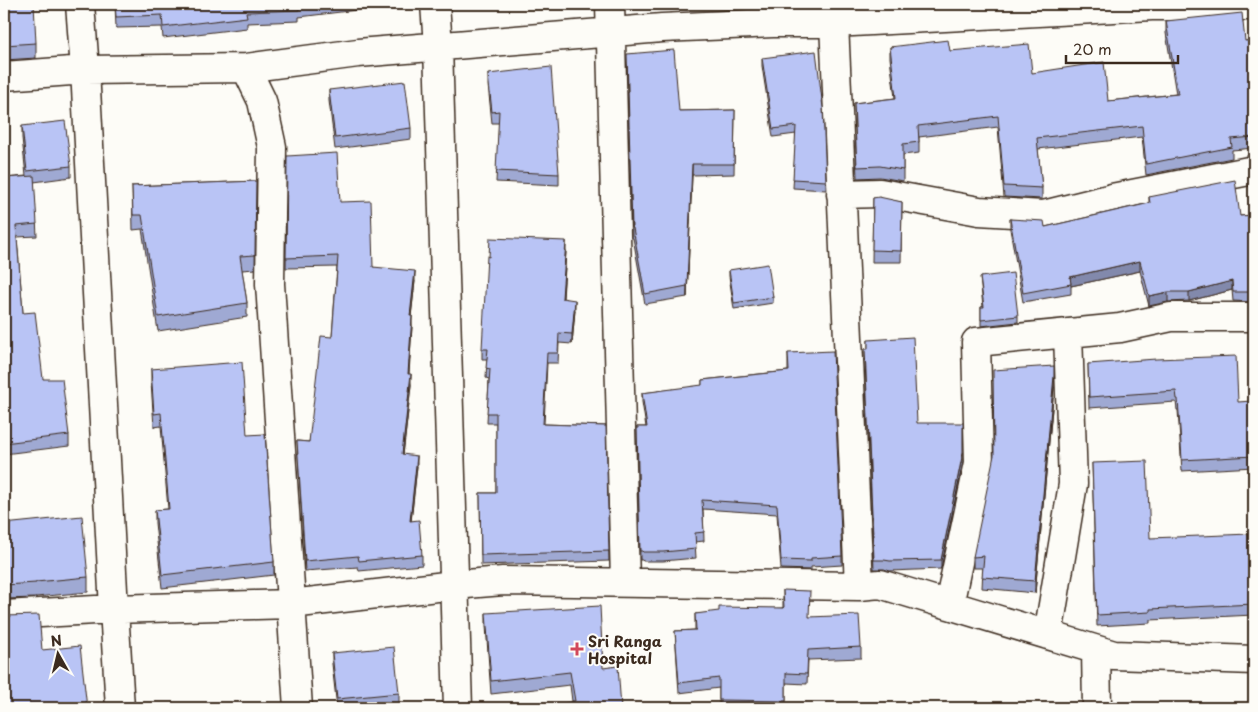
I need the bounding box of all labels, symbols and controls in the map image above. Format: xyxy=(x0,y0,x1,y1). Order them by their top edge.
scale bar xyxy=(1066,32,1178,64)
text: 20 m xyxy=(1073,37,1112,60)
text: N xyxy=(49,629,63,652)
place label: Sri Ranga Hospital xyxy=(588,629,662,669)
north arrow xyxy=(32,630,82,680)
marker: Sri Ranga Hospital xyxy=(570,642,584,656)

